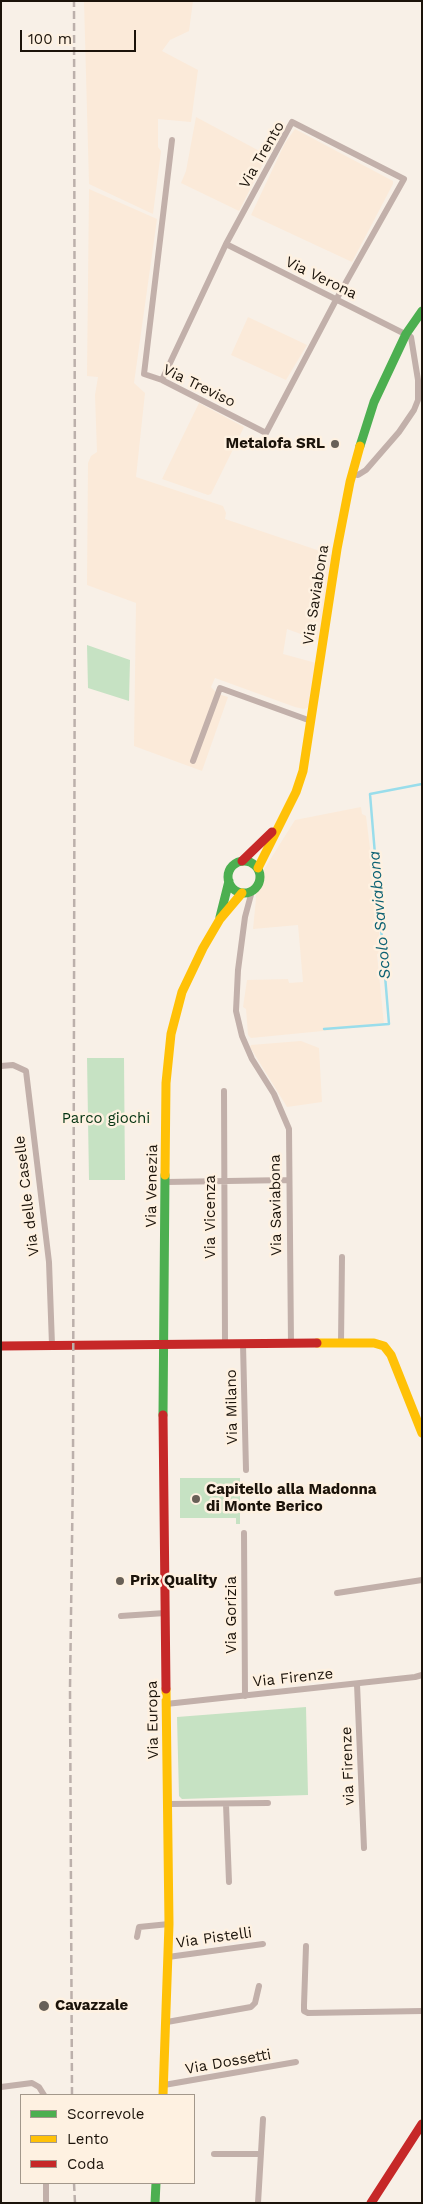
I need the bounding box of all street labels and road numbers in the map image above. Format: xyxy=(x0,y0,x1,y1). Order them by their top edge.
street label: Via Trento xyxy=(236,118,288,192)
street label: Via Verona xyxy=(282,253,360,303)
street label: Via Treviso xyxy=(160,361,238,411)
street label: Via Saviabona xyxy=(299,543,333,647)
street label: Via delle Caselle xyxy=(11,1135,43,1257)
street label: Via Venezia xyxy=(142,1144,162,1228)
street label: Via Saviabona xyxy=(266,1154,286,1256)
street label: Via Vicenza xyxy=(202,1175,220,1259)
street label: Via Milano xyxy=(222,1369,242,1445)
street label: Via Gorizia xyxy=(223,1576,241,1654)
street label: Via Firenze xyxy=(252,1665,334,1691)
street label: Via Europa xyxy=(143,1681,163,1759)
street label: via Firenze xyxy=(338,1726,358,1806)
street label: Via Pistelli xyxy=(175,1924,253,1952)
street label: Via Dossetti xyxy=(184,2046,272,2078)

